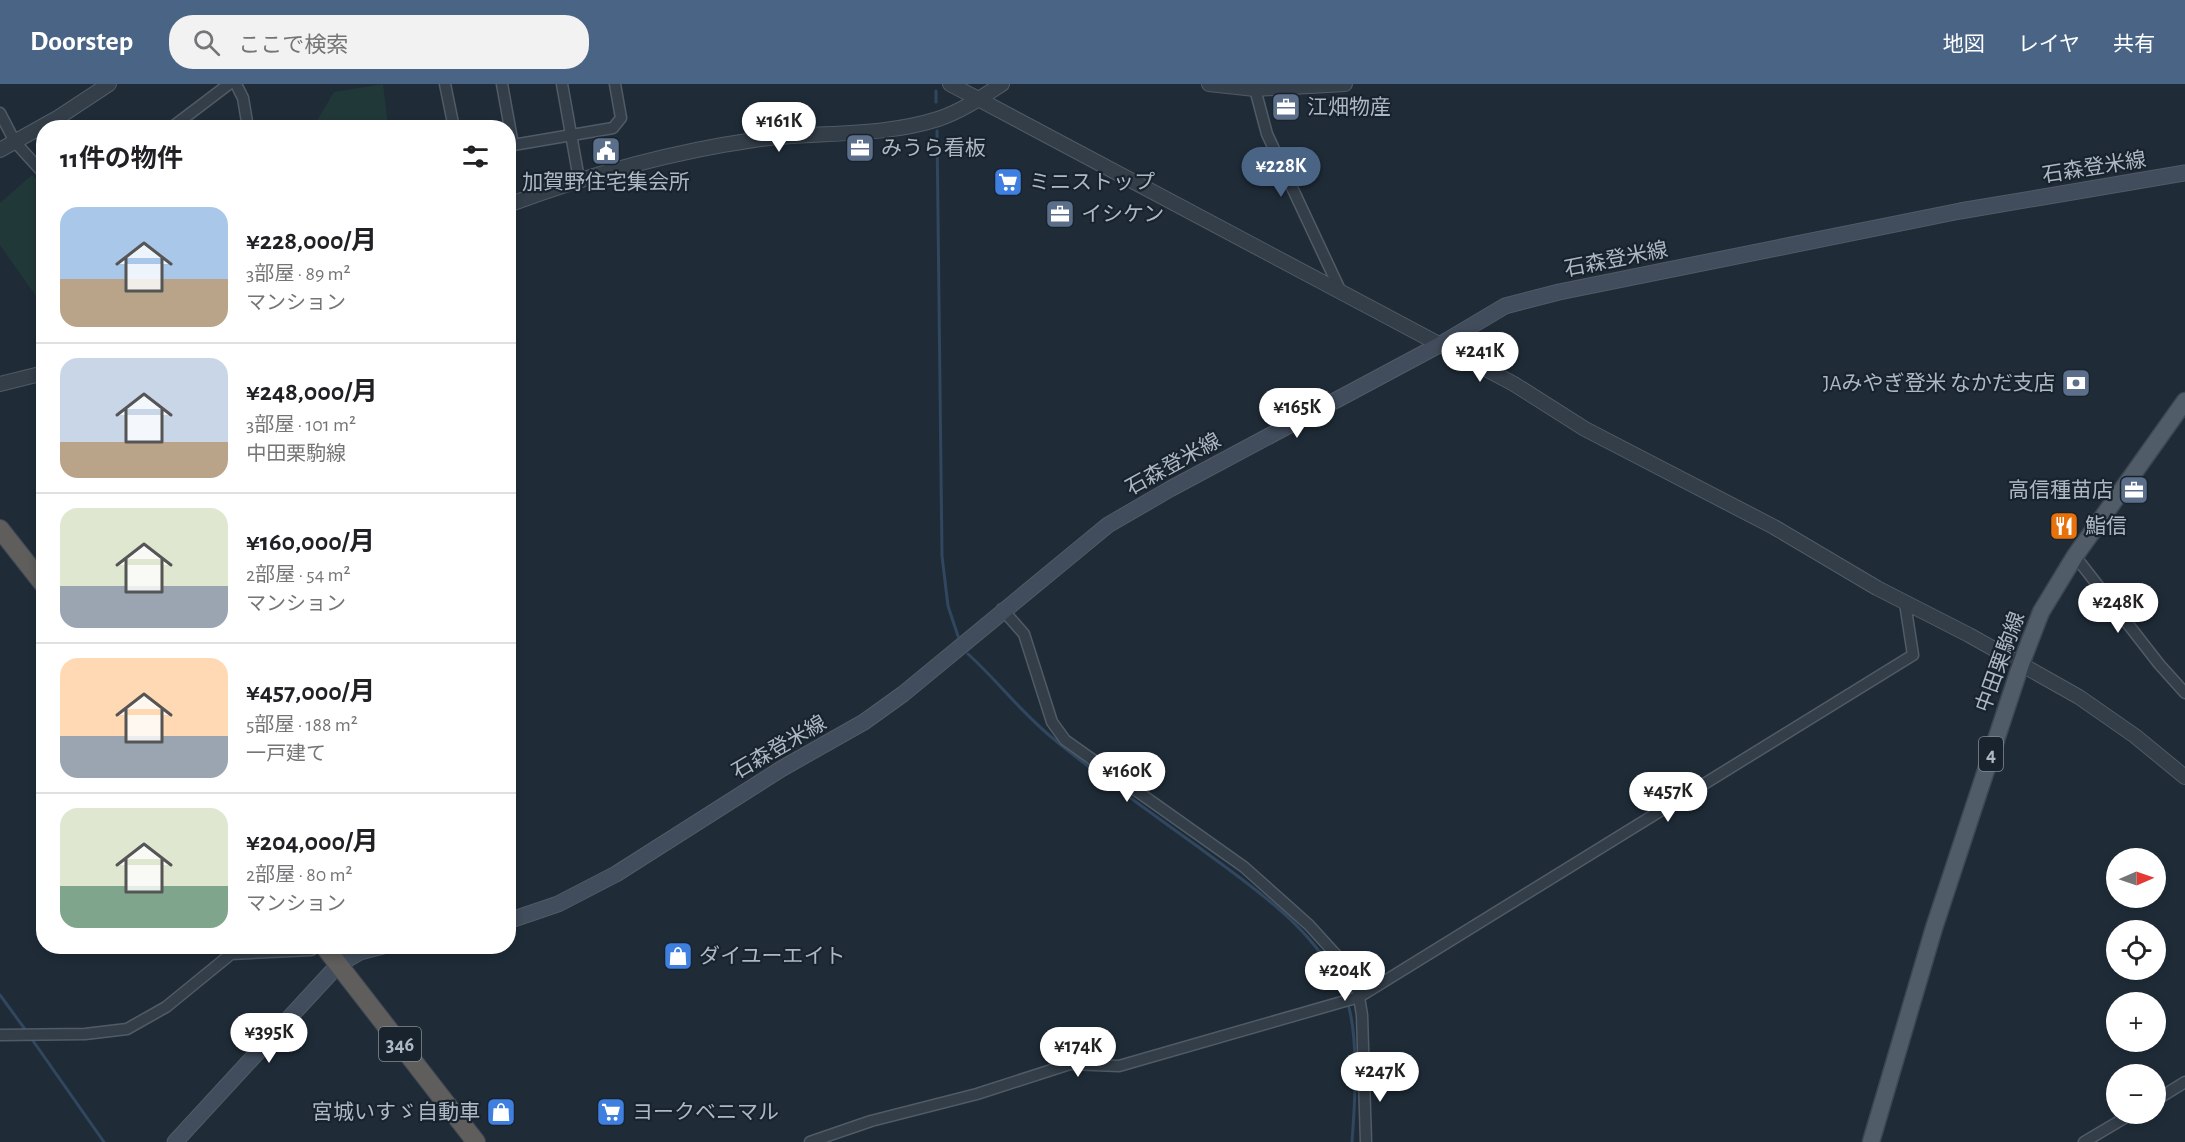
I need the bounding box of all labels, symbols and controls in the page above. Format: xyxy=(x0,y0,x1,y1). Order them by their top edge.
search box xyxy=(169,15,589,69)
icon: search xyxy=(190,26,223,59)
text: Doorstep xyxy=(30,28,133,56)
text: ここで検索 xyxy=(238,34,348,56)
text: 地図 xyxy=(1943,34,1985,55)
text: レイヤ xyxy=(2018,34,2080,55)
text: 共有 xyxy=(2113,34,2155,55)
office icon: 江畑物産 xyxy=(1270,91,1302,123)
place label: 江畑物産 xyxy=(1307,96,1391,118)
pin: ¥161K xyxy=(737,102,821,153)
text: ¥161K xyxy=(756,111,802,131)
office icon: みうら看板 xyxy=(844,132,876,164)
public building icon: 加賀野住宅集会所 xyxy=(590,135,622,167)
place label: みうら看板 xyxy=(881,137,986,159)
icon: filters xyxy=(459,140,492,173)
text: 11件の物件 xyxy=(60,146,183,172)
pin: ¥228K xyxy=(1239,147,1323,198)
street label: 石森登米線 xyxy=(2040,148,2148,186)
text: ¥228K xyxy=(1256,156,1306,176)
supermarket icon: ミニストップ xyxy=(992,166,1024,198)
place label: 加賀野住宅集会所 xyxy=(522,171,690,193)
place label: ミニストップ xyxy=(1029,171,1155,193)
office icon: イシケン xyxy=(1044,198,1076,230)
place label: イシケン xyxy=(1081,204,1164,225)
text: ¥228,000/月 xyxy=(246,228,377,254)
icon: home xyxy=(108,231,180,303)
street label: 石森登米線 xyxy=(1562,238,1670,280)
text: 3部屋 · 89 m² xyxy=(246,264,351,284)
text: マンション xyxy=(246,293,346,313)
pin: ¥241K xyxy=(1438,332,1522,383)
text: ¥241K xyxy=(1456,341,1504,361)
bank icon: JAみやぎ登米 なかだ支店 xyxy=(2060,367,2092,399)
place label: JAみやぎ登米 なかだ支店 xyxy=(1823,372,2055,394)
text: ¥248,000/月 xyxy=(246,379,378,405)
icon: home xyxy=(108,382,180,454)
pin: ¥165K xyxy=(1255,388,1339,439)
text: ¥165K xyxy=(1273,397,1321,417)
text: 3部屋 · 101 m² xyxy=(246,415,356,435)
street label: 石森登米線 xyxy=(1122,429,1224,499)
text: 中田栗駒線 xyxy=(246,444,346,464)
office icon: 高信種苗店 xyxy=(2118,474,2150,506)
place label: 高信種苗店 xyxy=(2008,479,2113,501)
restaurant icon: 鮨信 xyxy=(2048,510,2080,542)
place label: 鮨信 xyxy=(2085,515,2127,537)
text: ¥160,000/月 xyxy=(246,529,375,555)
icon: home xyxy=(108,532,180,604)
text: 2部屋 · 54 m² xyxy=(246,565,351,585)
pin: ¥248K xyxy=(2076,583,2160,634)
text: ¥248K xyxy=(2092,592,2144,612)
text: マンション xyxy=(246,594,346,614)
street label: 中田栗駒線 xyxy=(1972,609,2028,715)
text: ¥457,000/月 xyxy=(246,679,375,705)
icon: home xyxy=(108,682,180,754)
street label: 石森登米線 xyxy=(728,711,830,783)
text: 5部屋 · 188 m² xyxy=(246,715,358,735)
road number: 4 xyxy=(1979,737,2003,771)
text: 一戸建て xyxy=(246,744,326,764)
pin: ¥160K xyxy=(1085,752,1169,803)
text: ¥160K xyxy=(1102,761,1152,781)
pin: ¥457K xyxy=(1626,772,1710,823)
text: ¥457K xyxy=(1643,781,1693,801)
text: ¥204,000/月 xyxy=(246,829,379,855)
icon: home xyxy=(108,832,180,904)
north arrow xyxy=(2106,848,2166,908)
map controls xyxy=(2106,848,2166,1124)
text: 2部屋 · 80 m² xyxy=(246,865,353,885)
text: マンション xyxy=(246,894,346,914)
button: locate xyxy=(2106,920,2166,980)
shop icon: ダイユーエイト xyxy=(662,940,694,972)
place label: ダイユーエイト xyxy=(699,945,846,967)
pin: ¥204K xyxy=(1303,951,1387,1002)
text: ¥204K xyxy=(1319,960,1371,980)
button: + xyxy=(2106,992,2166,1052)
pin: ¥395K xyxy=(227,1013,311,1064)
text: ¥395K xyxy=(244,1022,294,1042)
road number: 346 xyxy=(379,1027,421,1061)
pin: ¥174K xyxy=(1036,1027,1120,1078)
text: ¥174K xyxy=(1054,1036,1102,1056)
pin: ¥247K xyxy=(1338,1052,1422,1103)
text: ¥247K xyxy=(1355,1061,1405,1081)
button: − xyxy=(2106,1064,2166,1124)
shop icon: 宮城いすゞ自動車 xyxy=(485,1096,517,1128)
supermarket icon: ヨークベニマル xyxy=(595,1096,627,1128)
place label: 宮城いすゞ自動車 xyxy=(312,1101,480,1123)
place label: ヨークベニマル xyxy=(632,1101,779,1123)

